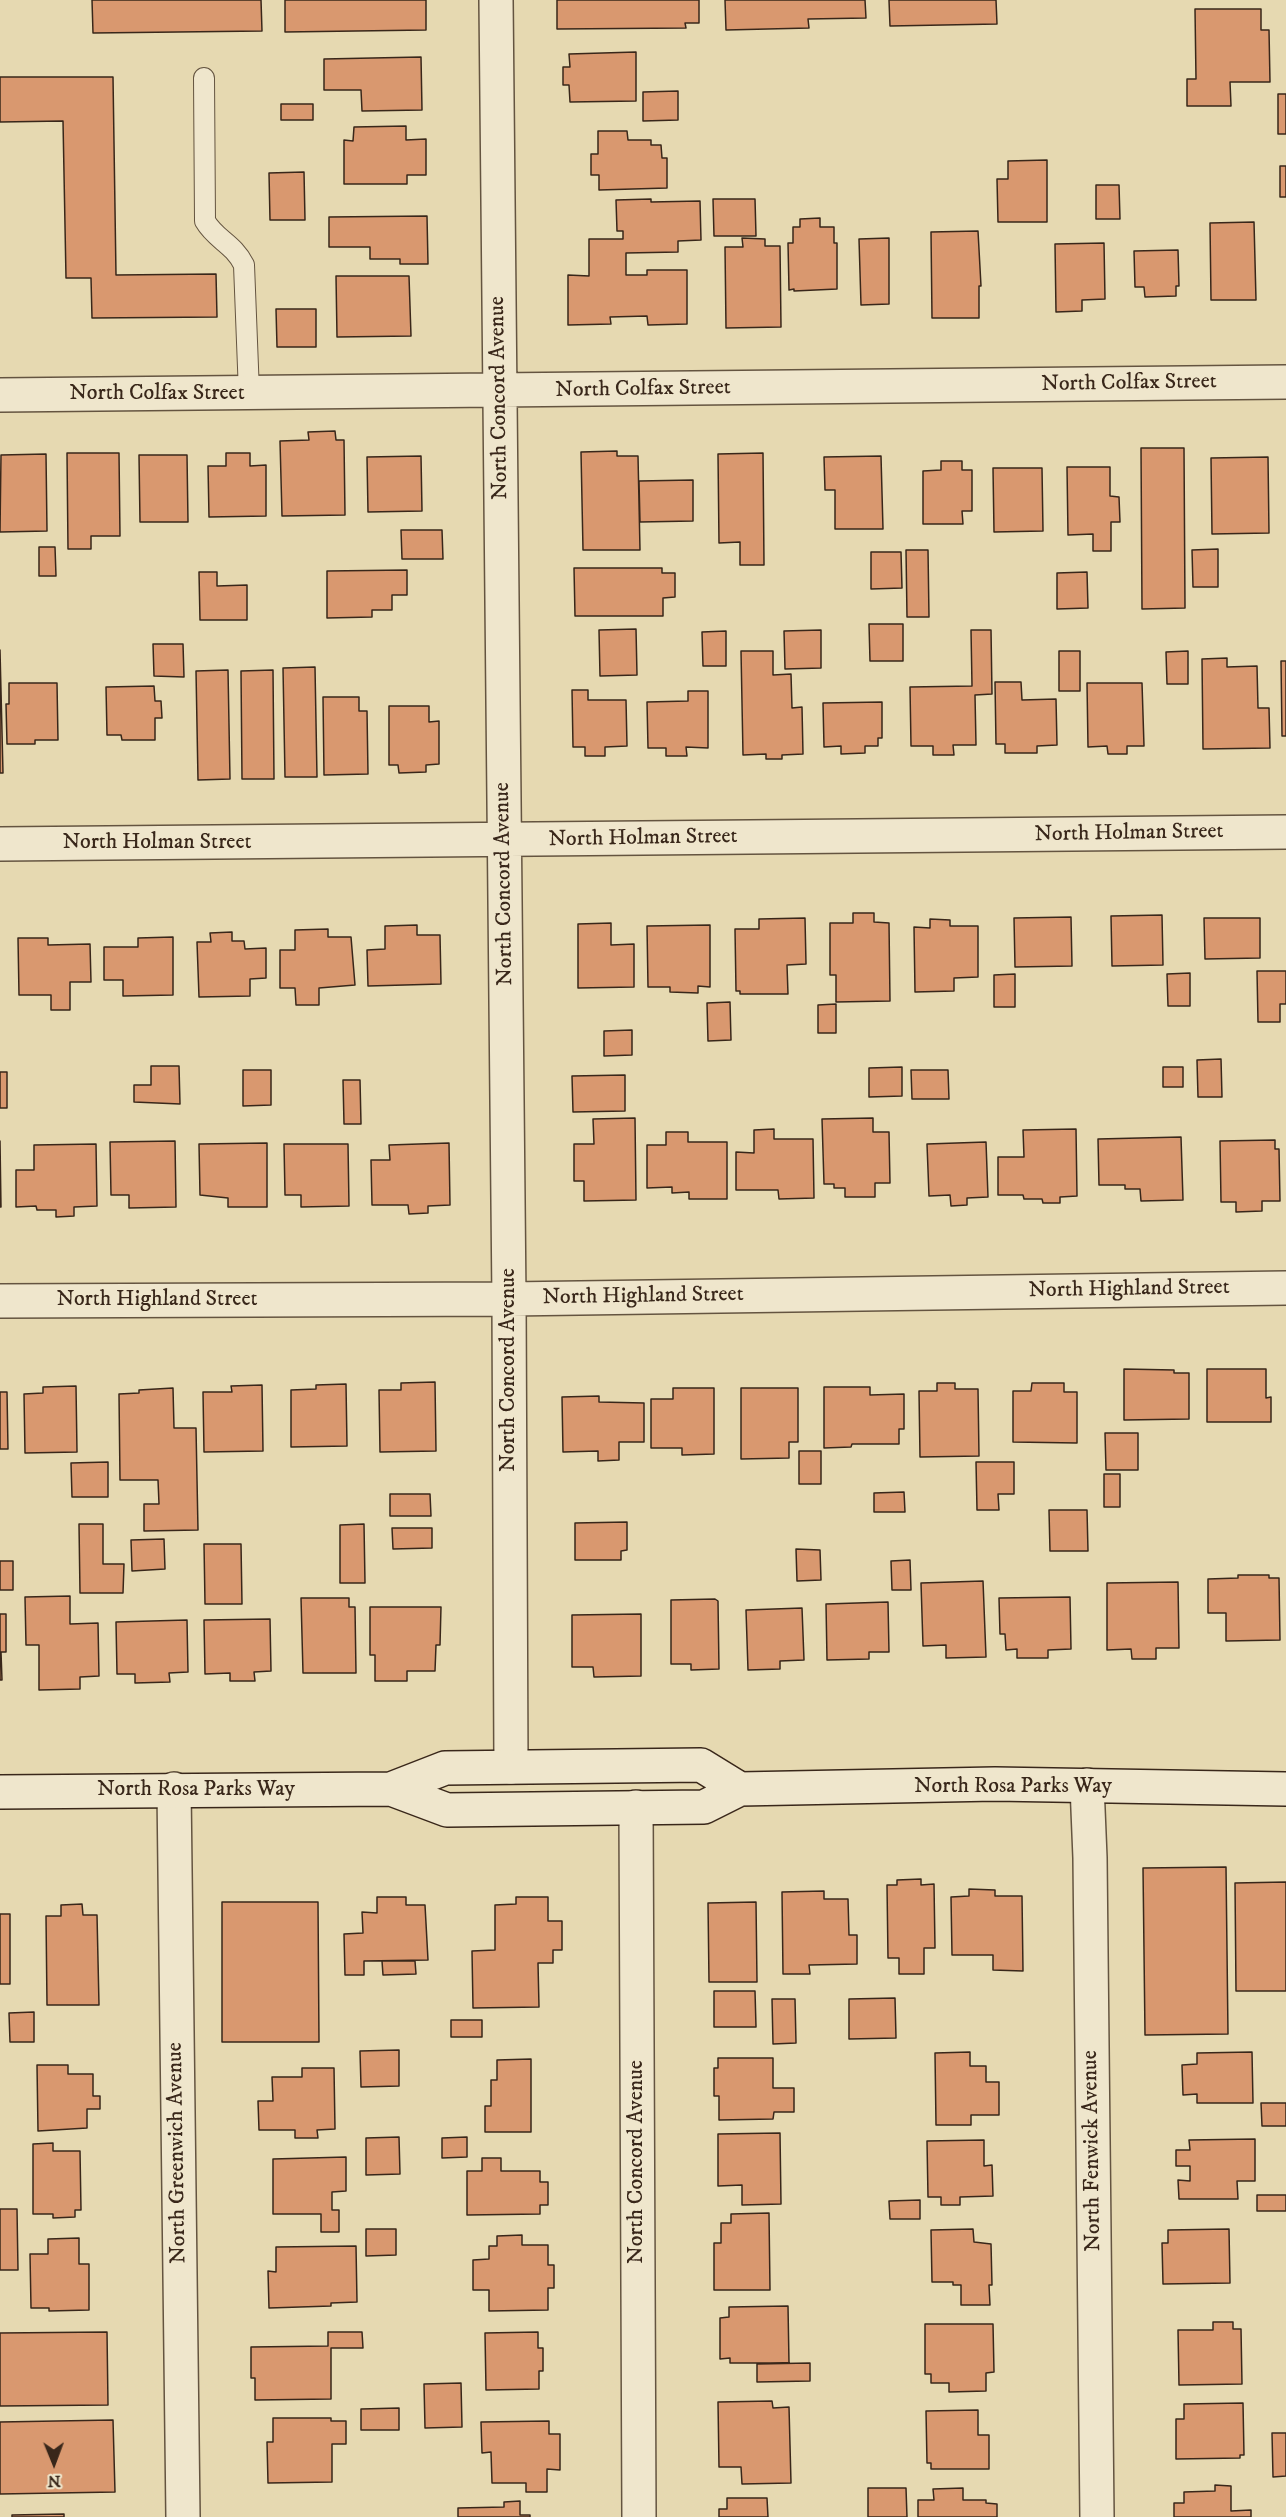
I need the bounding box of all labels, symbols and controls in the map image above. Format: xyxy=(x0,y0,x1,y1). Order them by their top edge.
street label: North Concord Avenue xyxy=(485,296,515,500)
street label: North Colfax Street xyxy=(1041,369,1217,399)
street label: North Colfax Street xyxy=(555,375,731,405)
street label: North Colfax Street xyxy=(69,381,245,407)
street label: North Concord Avenue xyxy=(490,782,520,986)
street label: North Holman Street xyxy=(1034,819,1224,849)
street label: North Holman Street xyxy=(548,824,738,854)
street label: North Holman Street xyxy=(62,830,252,856)
street label: North Concord Avenue xyxy=(496,1268,522,1472)
street label: North Highland Street xyxy=(1028,1275,1230,1305)
street label: North Highland Street xyxy=(542,1282,744,1312)
street label: North Highland Street xyxy=(56,1287,258,1313)
street label: North Rosa Parks Way xyxy=(914,1774,1112,1800)
street label: North Rosa Parks Way xyxy=(97,1777,295,1803)
street label: North Greenwich Avenue xyxy=(163,2042,193,2264)
street label: North Fenwick Avenue xyxy=(1078,2050,1108,2252)
street label: North Concord Avenue xyxy=(624,2060,650,2264)
north arrow xyxy=(24,2433,84,2493)
text: N xyxy=(48,2471,61,2491)

